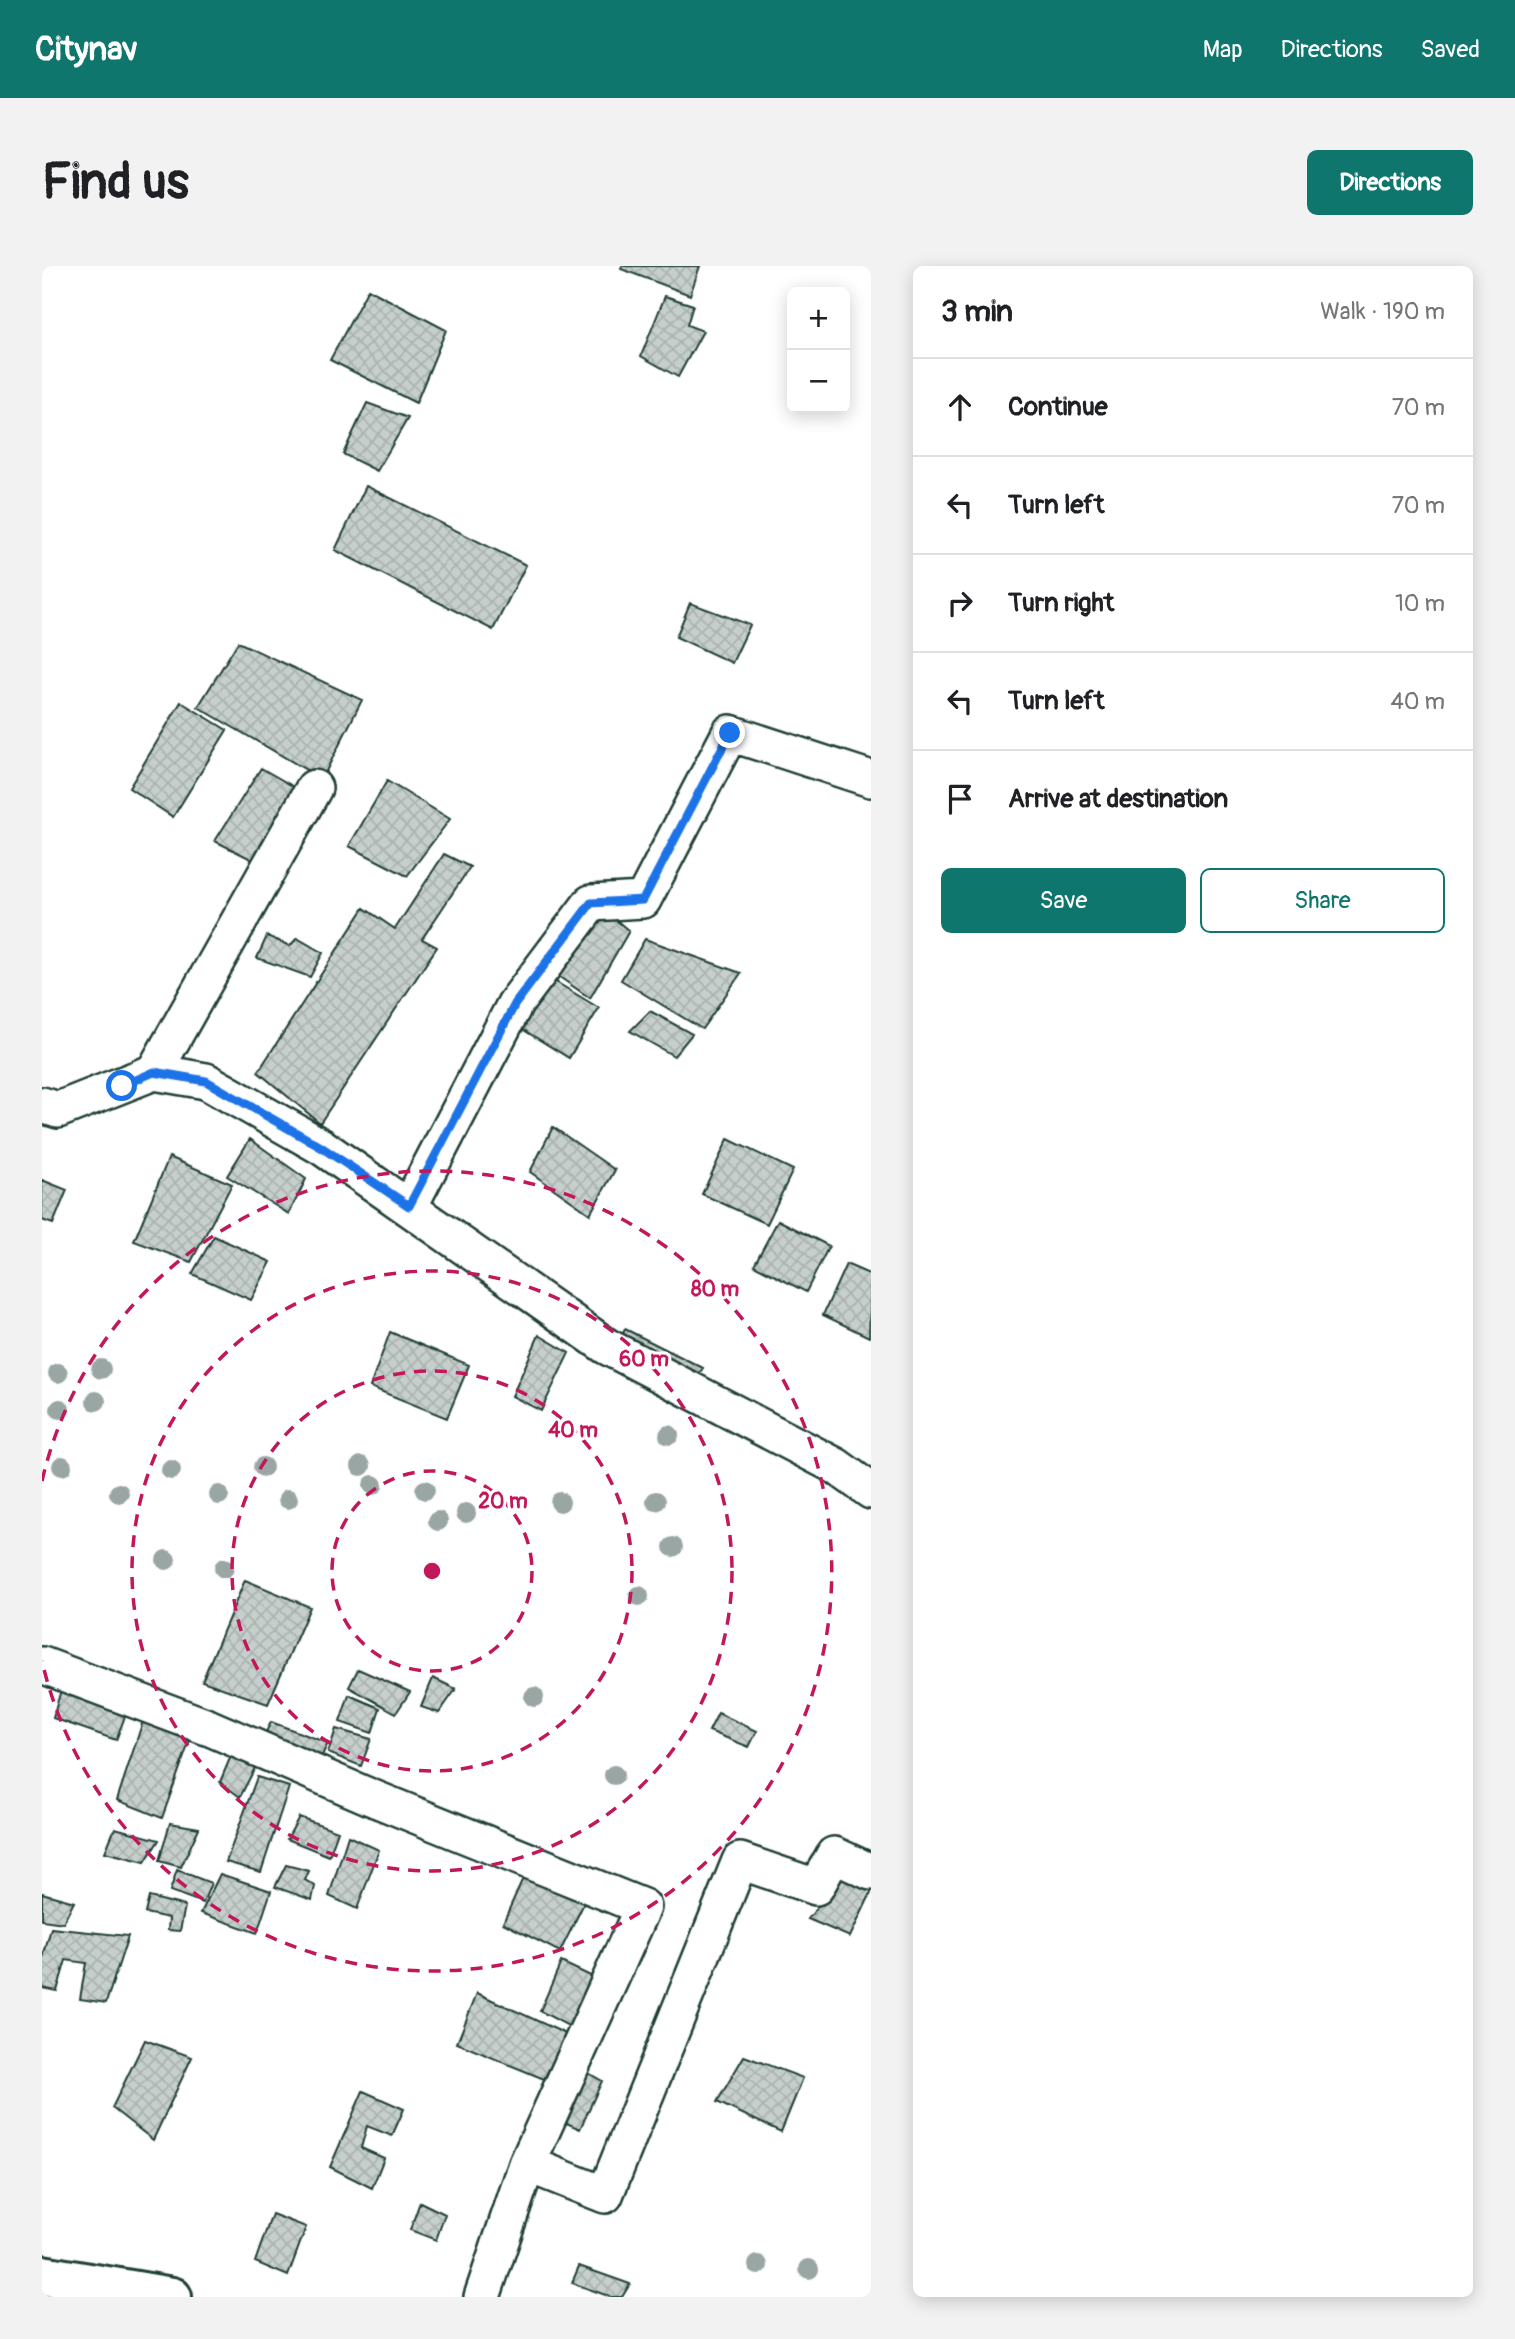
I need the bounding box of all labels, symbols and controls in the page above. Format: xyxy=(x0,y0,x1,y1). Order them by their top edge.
text: Citynav xyxy=(35,29,138,70)
text: Map xyxy=(1203,35,1243,64)
text: Directions xyxy=(1281,35,1382,64)
text: Saved xyxy=(1420,35,1480,64)
button: Directions xyxy=(1307,150,1473,215)
text: Find us xyxy=(42,152,189,213)
map controls xyxy=(787,287,850,413)
button: + xyxy=(787,287,850,350)
text: 3 min xyxy=(941,293,1013,330)
text: Walk · 190 m xyxy=(1320,297,1445,326)
button: − xyxy=(787,350,850,413)
icon: ahead xyxy=(941,388,979,426)
text: Continue xyxy=(1008,391,1108,423)
text: 70 m xyxy=(1392,393,1445,422)
icon: left xyxy=(941,486,979,524)
text: Turn left xyxy=(1008,489,1104,521)
text: 70 m xyxy=(1392,491,1445,520)
icon: right xyxy=(941,584,979,622)
text: Turn right xyxy=(1008,587,1114,619)
text: 10 m xyxy=(1395,589,1445,618)
icon: left xyxy=(941,682,979,720)
text: Turn left xyxy=(1008,685,1104,717)
text: 40 m xyxy=(1391,687,1445,716)
route end xyxy=(714,717,745,748)
icon: arrive xyxy=(941,780,979,818)
text: Arrive at destination xyxy=(1008,783,1228,815)
button: Save xyxy=(941,868,1186,933)
button: Share xyxy=(1200,868,1445,933)
route start xyxy=(106,1070,137,1101)
text: 80 m xyxy=(691,1276,739,1303)
text: 60 m xyxy=(619,1346,669,1373)
text: 40 m xyxy=(548,1417,598,1444)
text: 20 m xyxy=(478,1488,528,1515)
centre of rings xyxy=(420,1559,444,1583)

